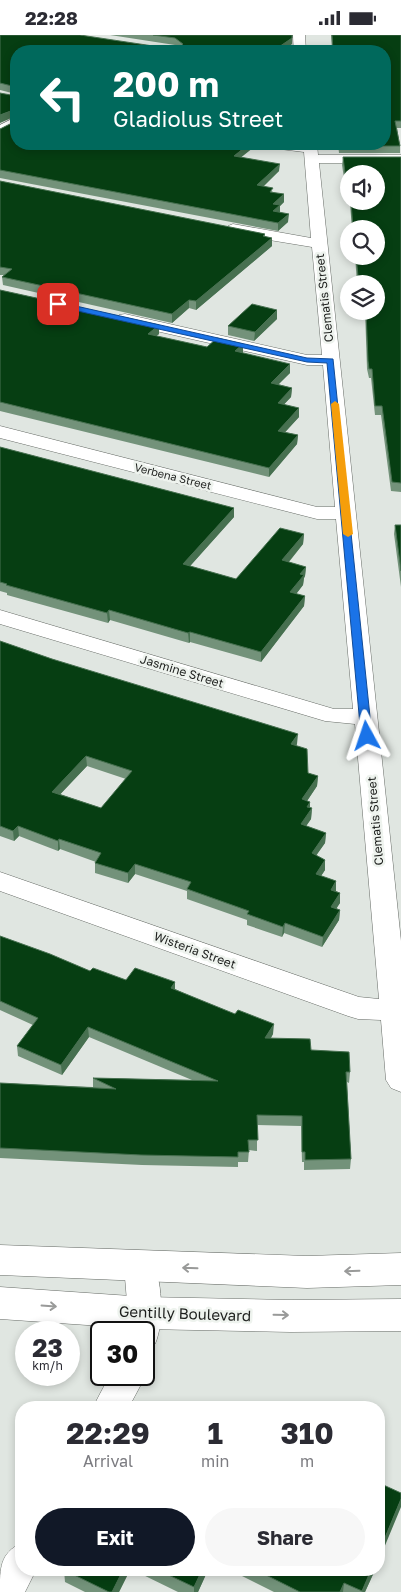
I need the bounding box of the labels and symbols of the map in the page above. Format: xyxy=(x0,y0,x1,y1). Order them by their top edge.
street label: Clematis Street xyxy=(312,253,336,343)
pin xyxy=(37,283,79,325)
street label: Verbena Street xyxy=(133,460,213,492)
street label: Jasmine Street xyxy=(138,651,226,691)
position arrow xyxy=(340,709,392,761)
street label: Clematis Street xyxy=(364,776,386,866)
street label: Wisteria Street xyxy=(152,928,238,972)
one-way arrow xyxy=(182,1263,198,1273)
one-way arrow xyxy=(345,1266,361,1276)
one-way arrow xyxy=(40,1302,56,1311)
street label: Gentilly Boulevard xyxy=(119,1302,251,1324)
one-way arrow xyxy=(273,1311,289,1320)
speed limit sign: 30 xyxy=(90,1321,155,1386)

